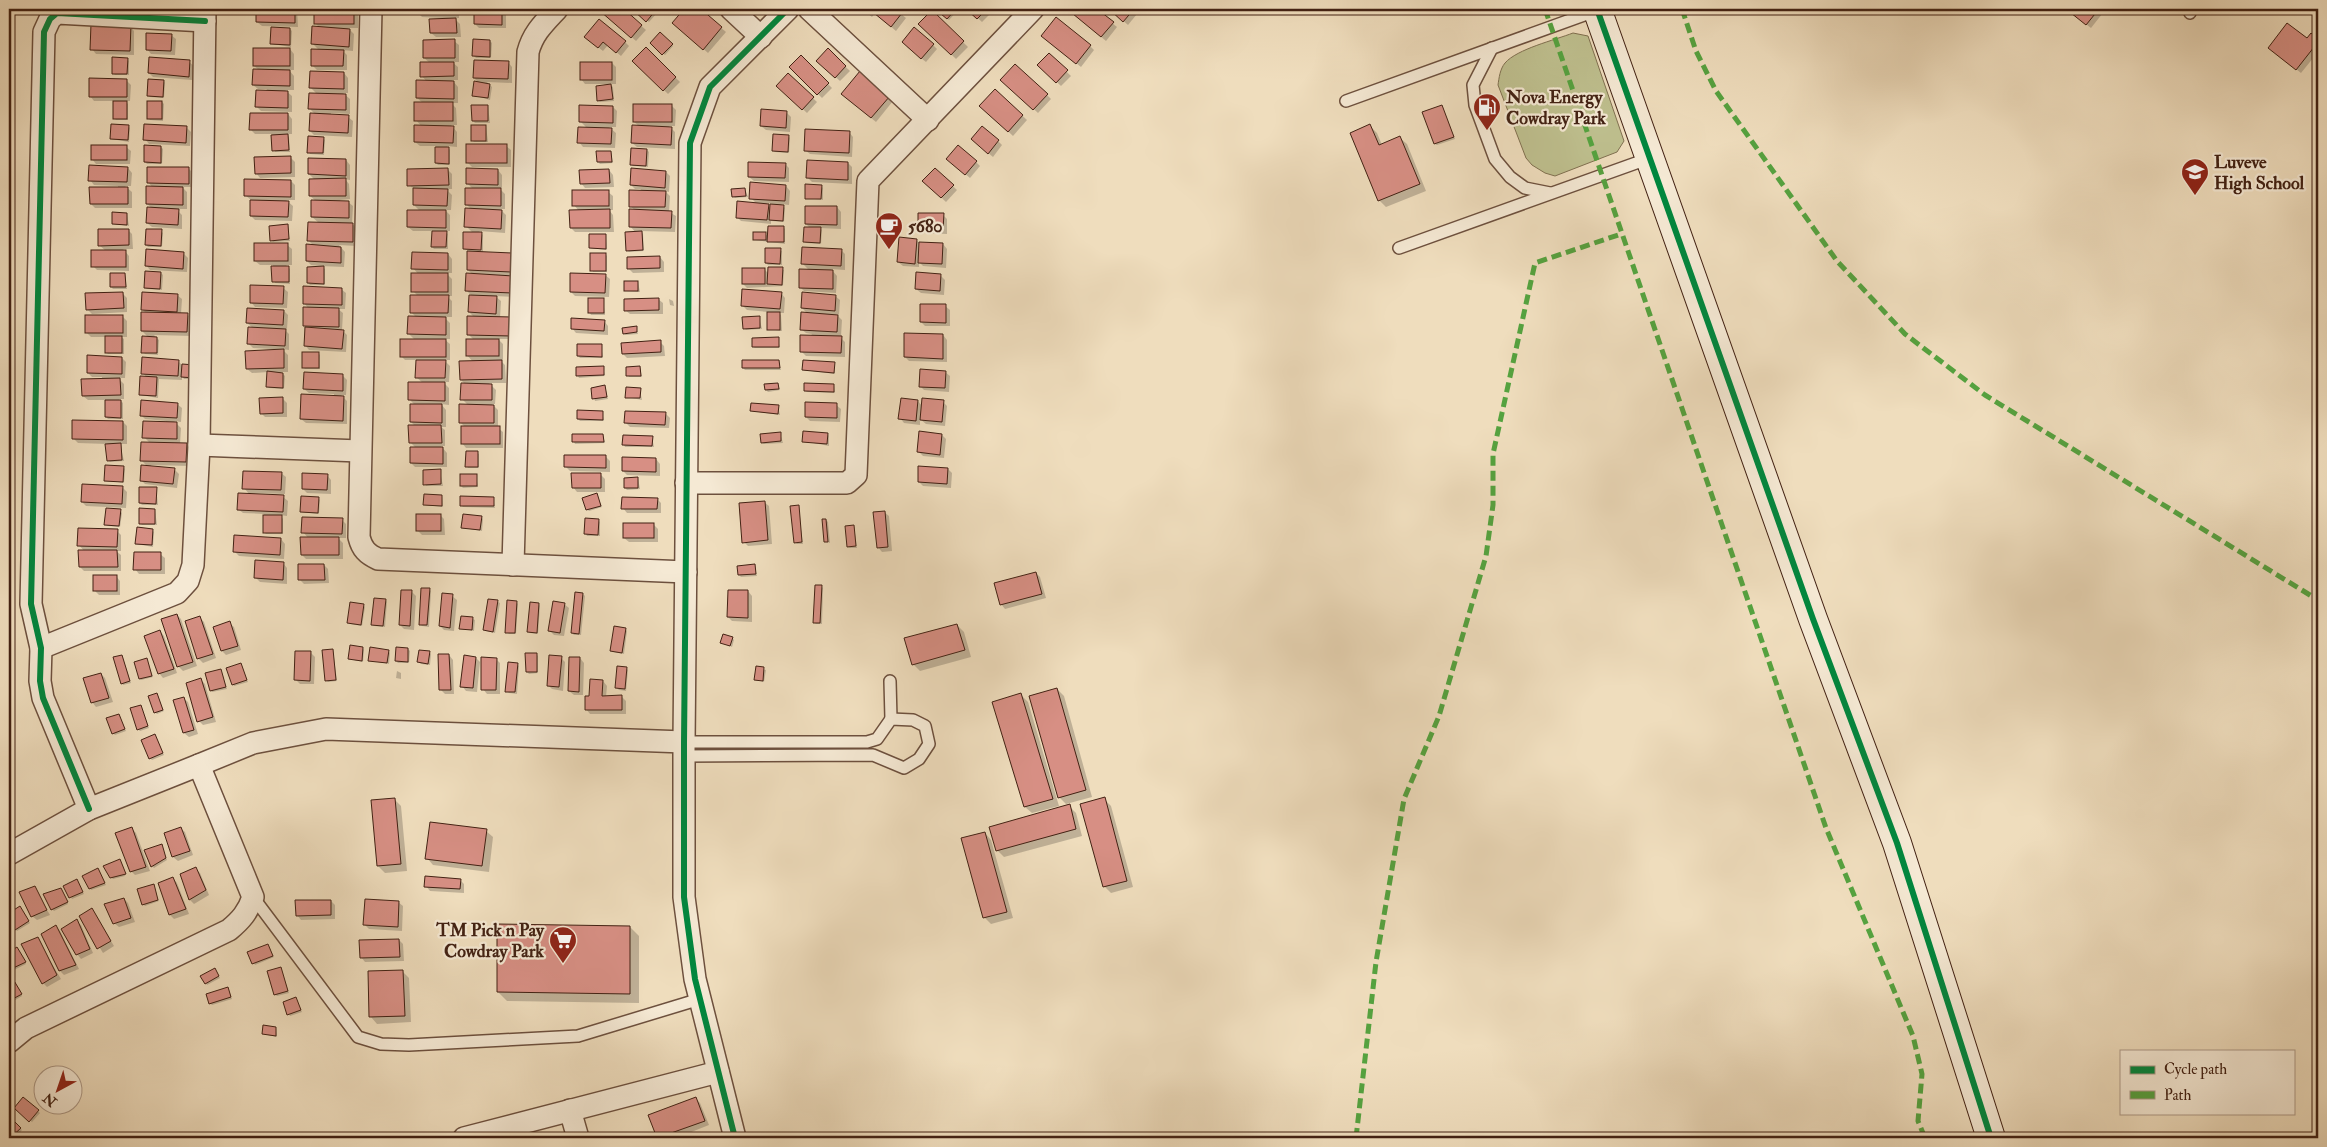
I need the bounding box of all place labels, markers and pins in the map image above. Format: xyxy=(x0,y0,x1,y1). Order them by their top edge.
place label: Nova Energy Cowdray Park xyxy=(1505,86,1606,130)
fuel station icon: Nova Energy Cowdray Park xyxy=(1472,92,1502,131)
place label: Luveve High School xyxy=(2214,151,2305,195)
school or university icon: Luveve High School xyxy=(2180,157,2210,196)
cafe icon: 5680 xyxy=(874,211,904,250)
place label: 5680 xyxy=(908,215,943,238)
place label: TM Pick n Pay Cowdray Park xyxy=(435,919,545,963)
supermarket icon: TM Pick n Pay Cowdray Park xyxy=(548,925,578,964)

